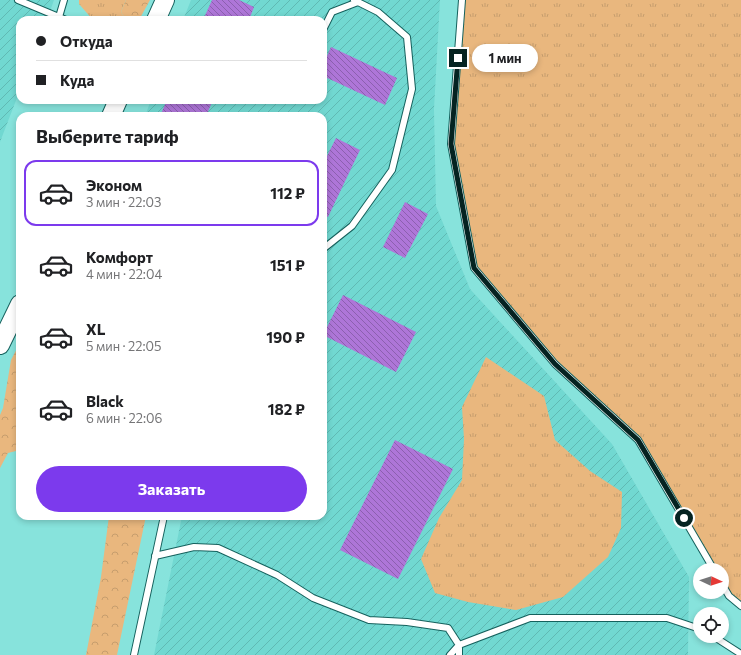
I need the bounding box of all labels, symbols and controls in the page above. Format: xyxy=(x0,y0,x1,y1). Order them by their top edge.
text: Откуда xyxy=(60,32,113,50)
callout: 1 мин xyxy=(472,44,538,72)
route end xyxy=(449,49,467,67)
text: 1 мин xyxy=(488,50,522,66)
text: Куда xyxy=(60,71,94,89)
text: Выберите тариф xyxy=(36,125,179,147)
icon: car xyxy=(38,175,74,211)
text: Эконом xyxy=(86,176,142,194)
text: 112 ₽ xyxy=(270,184,305,202)
text: 3 мин · 22:03 xyxy=(86,194,161,210)
icon: car xyxy=(38,247,74,283)
text: Комфорт xyxy=(86,248,153,266)
text: 151 ₽ xyxy=(270,256,305,274)
text: 4 мин · 22:04 xyxy=(86,266,162,282)
icon: car xyxy=(38,319,74,355)
text: XL xyxy=(86,320,105,338)
text: 190 ₽ xyxy=(266,328,305,346)
text: 5 мин · 22:05 xyxy=(86,338,162,354)
icon: car xyxy=(38,391,74,427)
text: Black xyxy=(86,392,124,410)
text: 182 ₽ xyxy=(268,400,305,418)
text: 6 мин · 22:06 xyxy=(86,410,162,426)
button: Заказать xyxy=(36,466,307,512)
route start xyxy=(675,509,693,527)
north arrow xyxy=(693,563,729,599)
map controls xyxy=(693,563,729,643)
button: locate xyxy=(693,607,729,643)

